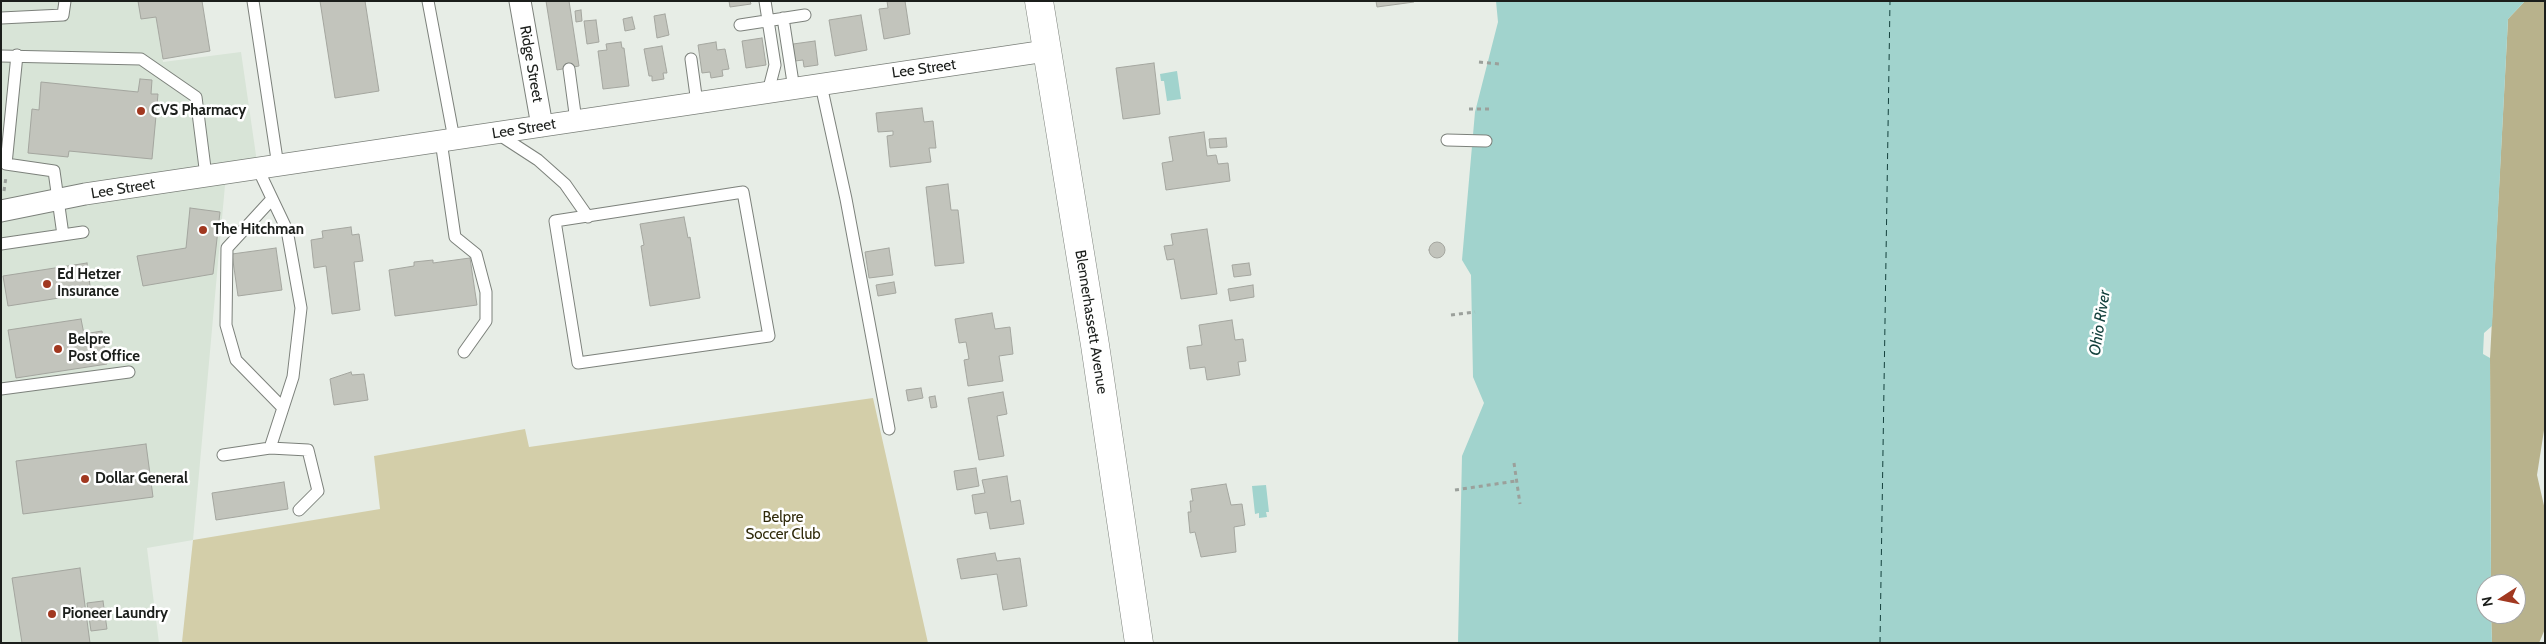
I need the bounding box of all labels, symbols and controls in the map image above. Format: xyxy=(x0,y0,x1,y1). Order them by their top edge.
street label: Ridge Street xyxy=(515,24,547,104)
street label: Lee Street xyxy=(891,56,957,82)
place label: CVS Pharmacy xyxy=(151,102,246,120)
marker: CVS Pharmacy xyxy=(135,105,147,117)
street label: Lee Street xyxy=(491,115,557,143)
street label: Lee Street xyxy=(90,175,156,203)
place label: The Hitchman xyxy=(213,221,304,239)
marker: The Hitchman xyxy=(197,224,209,236)
street label: Blennerhassett Avenue xyxy=(1071,249,1111,395)
place label: Ed Hetzer Insurance xyxy=(57,266,121,301)
marker: Ed Hetzer Insurance xyxy=(41,278,53,290)
water label: Ohio River xyxy=(2085,289,2115,357)
place label: Belpre Post Office xyxy=(68,331,140,366)
marker: Belpre Post Office xyxy=(52,343,64,355)
place label: Dollar General xyxy=(95,470,188,488)
marker: Dollar General xyxy=(79,473,91,485)
park label: Belpre Soccer Club xyxy=(745,509,821,544)
north arrow xyxy=(2476,574,2526,624)
text: N xyxy=(2477,595,2497,608)
place label: Pioneer Laundry xyxy=(62,605,168,623)
marker: Pioneer Laundry xyxy=(46,608,58,620)

